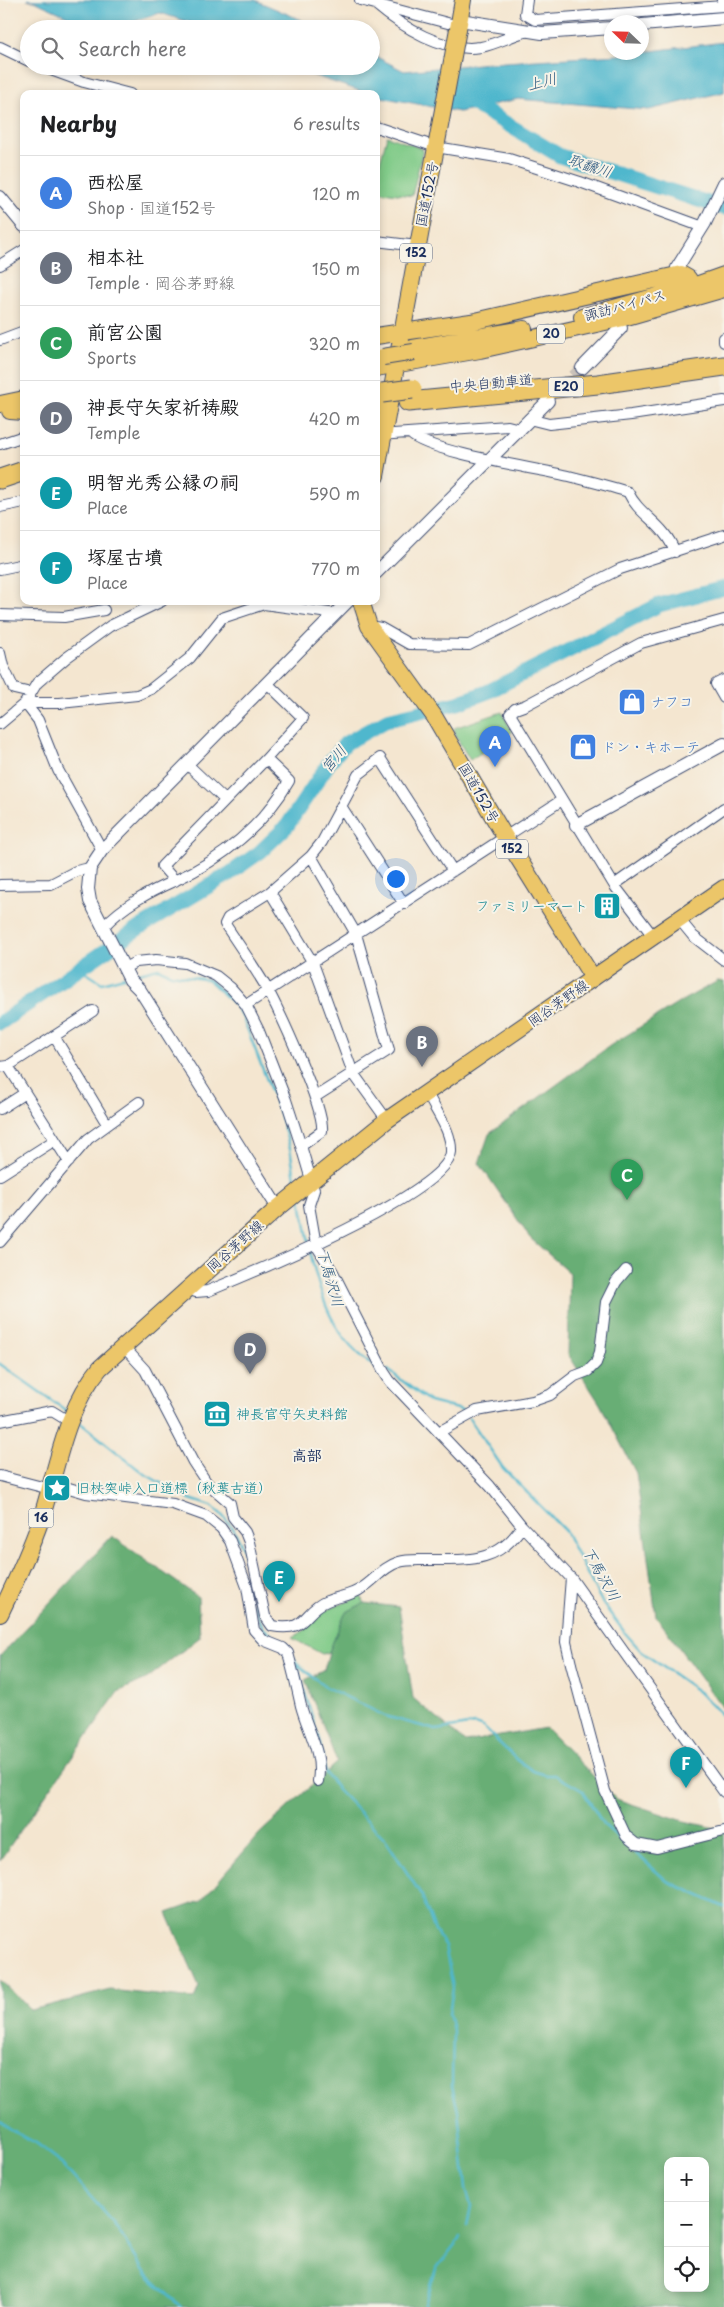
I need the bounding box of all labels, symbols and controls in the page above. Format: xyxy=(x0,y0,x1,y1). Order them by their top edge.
north arrow xyxy=(604,15,649,60)
search box xyxy=(20,20,380,75)
icon: search xyxy=(38,34,66,62)
text: Search here xyxy=(78,34,187,62)
water label: 上川 xyxy=(524,66,559,95)
text: Nearby xyxy=(40,107,117,139)
text: 6 results xyxy=(293,111,360,135)
water label: 取飜川 xyxy=(566,147,615,182)
street label: 国道152号 xyxy=(410,159,443,229)
text: 西松屋 xyxy=(87,167,144,195)
text: A xyxy=(50,181,62,205)
text: 120 m xyxy=(313,181,360,205)
text: Shop · 国道152号 xyxy=(87,195,216,219)
text: 相本社 xyxy=(87,242,144,270)
road number: 152 xyxy=(400,244,432,262)
text: B xyxy=(51,256,61,280)
text: 150 m xyxy=(312,256,360,280)
text: Temple · 岡谷茅野線 xyxy=(87,270,235,294)
street label: 諏訪バイパス xyxy=(582,284,668,325)
text: 前宮公園 xyxy=(87,317,163,345)
road number: 20 xyxy=(537,324,565,344)
text: C xyxy=(50,331,62,355)
text: 320 m xyxy=(309,331,360,355)
text: Sports xyxy=(87,345,136,369)
street label: 中央自動車道 xyxy=(448,368,534,397)
road number: E20 xyxy=(548,378,584,397)
text: 神長守矢家祈祷殿 xyxy=(87,392,239,420)
text: D xyxy=(50,406,62,430)
text: 420 m xyxy=(309,406,360,430)
text: Temple xyxy=(87,420,140,444)
text: 明智光秀公縁の祠 xyxy=(87,467,239,495)
text: E xyxy=(51,481,61,505)
text: 590 m xyxy=(308,481,360,505)
text: Place xyxy=(87,495,128,519)
text: 塚屋古墳 xyxy=(87,542,163,570)
text: F xyxy=(51,556,61,580)
text: 770 m xyxy=(311,556,360,580)
text: Place xyxy=(87,570,128,594)
shop icon: ナフコ xyxy=(617,687,647,717)
place label: ナフコ xyxy=(651,691,693,712)
pin: A xyxy=(479,726,511,767)
shop icon: ドン・キホーテ xyxy=(568,732,598,762)
place label: ドン・キホーテ xyxy=(602,736,700,757)
water label: 宮川 xyxy=(314,739,351,777)
street label: 国道152号 xyxy=(454,759,505,827)
road number: 152 xyxy=(496,840,528,859)
your location xyxy=(383,866,409,892)
building icon: ファミリーマート xyxy=(592,891,622,921)
place label: ファミリーマート xyxy=(476,895,588,916)
street label: 岡谷茅野線 xyxy=(523,974,592,1031)
pin: B xyxy=(406,1026,438,1067)
pin: C xyxy=(611,1159,643,1200)
street label: 岡谷茅野線 xyxy=(202,1214,268,1277)
water label: 下馬沢川 xyxy=(312,1246,351,1310)
pin: D xyxy=(234,1333,266,1374)
museum icon: 神長官守矢史料館 xyxy=(202,1399,232,1429)
place label: 神長官守矢史料館 xyxy=(236,1403,348,1424)
district label: 高部 xyxy=(292,1443,322,1466)
place icon: 旧杖突峠入口道標（秋葉古道） xyxy=(42,1473,72,1503)
place label: 旧杖突峠入口道標（秋葉古道） xyxy=(76,1477,272,1498)
road number: 16 xyxy=(28,1509,54,1528)
water label: 下馬沢川 xyxy=(578,1541,627,1605)
pin: E xyxy=(263,1561,295,1602)
pin: F xyxy=(670,1747,702,1788)
map controls xyxy=(664,2157,709,2292)
button: + xyxy=(664,2157,709,2202)
button: − xyxy=(664,2202,709,2247)
button: locate xyxy=(664,2247,709,2292)

